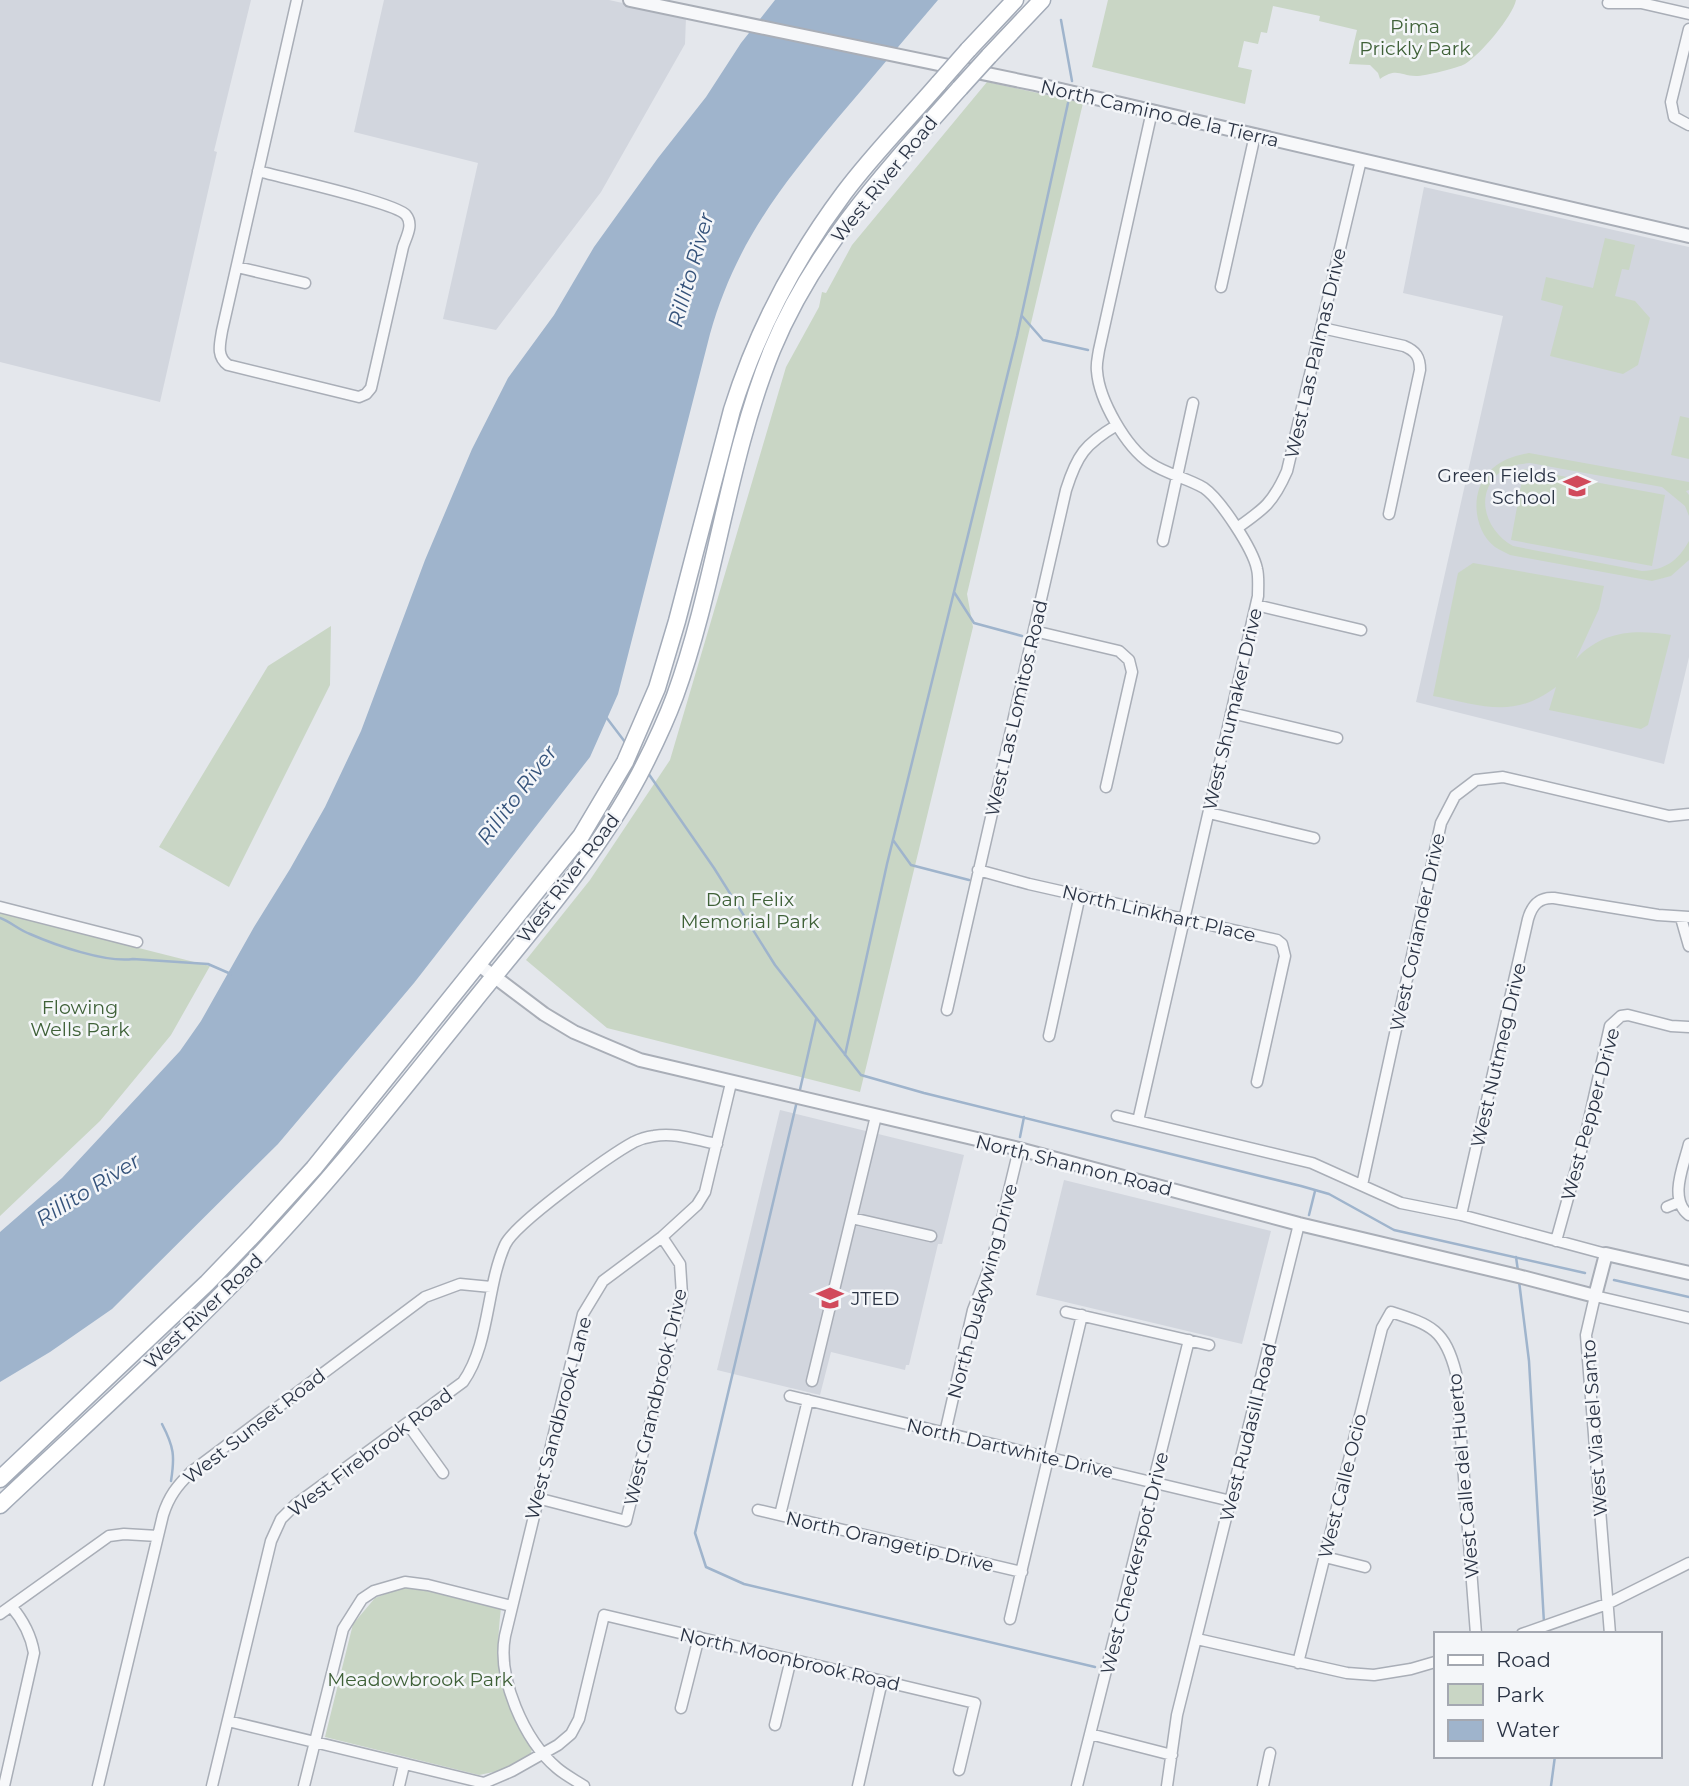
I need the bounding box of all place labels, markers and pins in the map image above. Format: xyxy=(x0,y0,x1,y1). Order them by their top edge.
place label: Green Fields School xyxy=(1437,464,1556,509)
school or university icon: Green Fields School xyxy=(1562,471,1592,501)
school or university icon: JTED xyxy=(815,1283,845,1313)
place label: JTED xyxy=(850,1287,900,1310)

